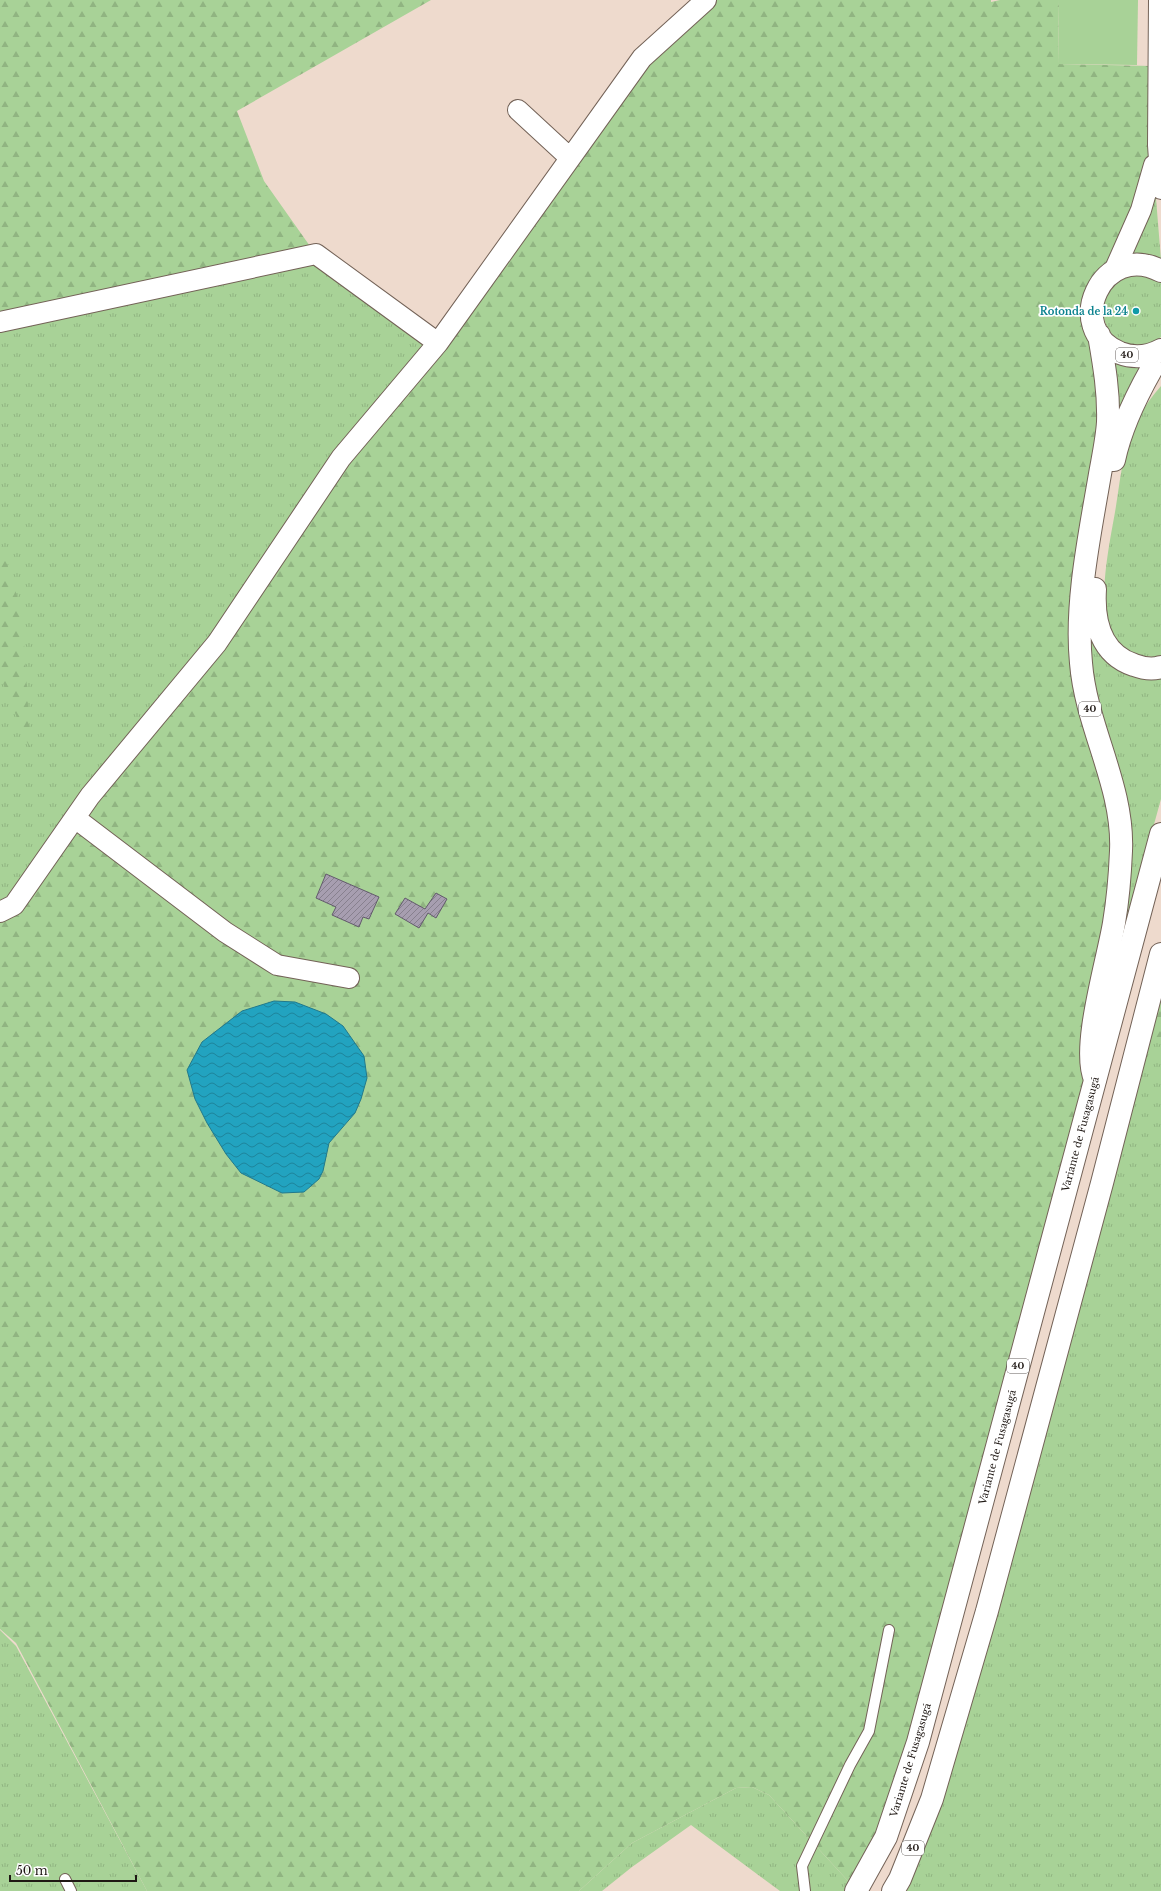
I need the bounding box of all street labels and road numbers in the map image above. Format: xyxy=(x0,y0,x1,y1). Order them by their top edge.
road number: 40 xyxy=(1116,348,1138,362)
road number: 40 xyxy=(1079,702,1101,716)
street label: Variante de Fusagasugá xyxy=(1059,1075,1102,1194)
road number: 40 xyxy=(1007,1359,1029,1373)
street label: Variante de Fusagasugá xyxy=(976,1388,1019,1507)
street label: Variante de Fusagasugá xyxy=(887,1701,934,1820)
road number: 40 xyxy=(902,1841,924,1855)

